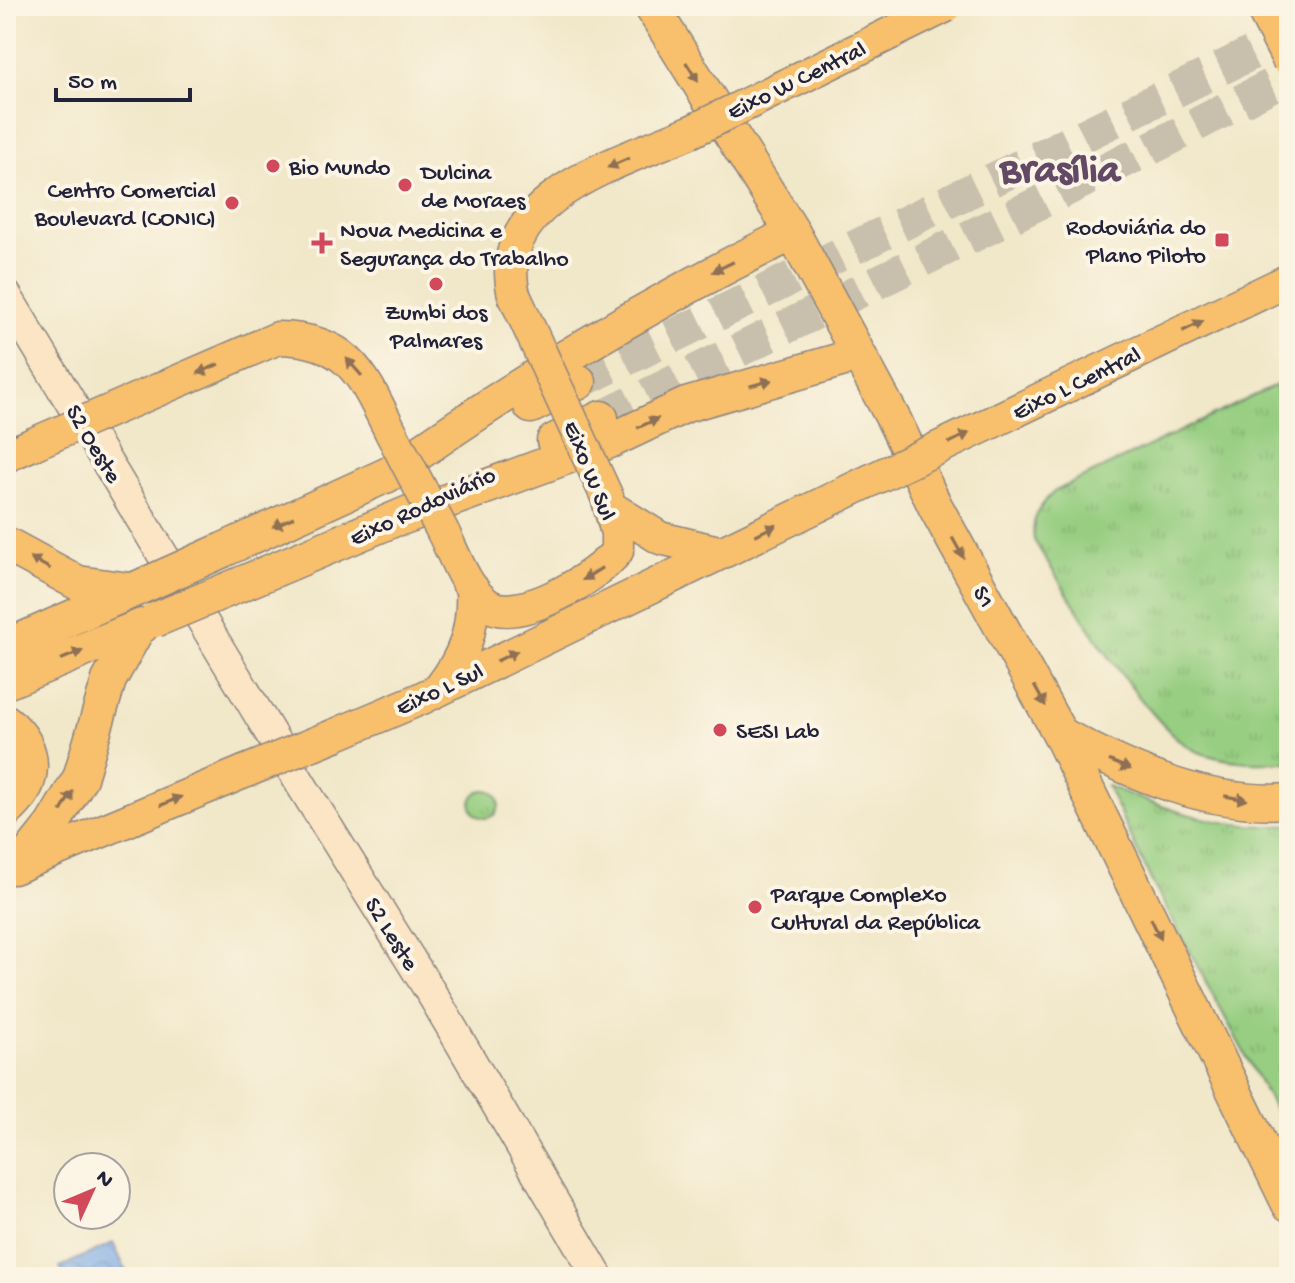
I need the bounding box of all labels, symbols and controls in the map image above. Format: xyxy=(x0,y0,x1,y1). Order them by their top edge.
street label: Eixo W Central xyxy=(723,36,872,128)
scale bar xyxy=(56,52,190,102)
one-way arrow xyxy=(684,61,698,83)
text: 50 m xyxy=(68,69,117,98)
district label: Brasília xyxy=(998,149,1122,196)
place label: Bio Mundo xyxy=(288,155,390,184)
one-way arrow xyxy=(607,156,630,169)
marker: Bio Mundo xyxy=(264,157,282,175)
place label: Dulcina de Moraes xyxy=(419,160,526,217)
marker: Dulcina de Moraes xyxy=(396,176,414,194)
place label: Centro Comercial Boulevard (CONIC) xyxy=(34,178,216,235)
marker: Centro Comercial Boulevard (CONIC) xyxy=(223,194,241,212)
place label: Rodoviária do Plano Piloto xyxy=(1066,215,1206,272)
place label: Nova Medicina e Segurança do Trabalho xyxy=(340,218,569,275)
marker: Rodoviária do Plano Piloto xyxy=(1213,231,1231,249)
marker: Nova Medicina e Segurança do Trabalho xyxy=(311,232,333,254)
one-way arrow xyxy=(711,260,734,274)
marker: Zumbi dos Palmares xyxy=(427,275,445,293)
place label: Zumbi dos Palmares xyxy=(385,300,489,357)
one-way arrow xyxy=(1181,319,1205,333)
street label: Eixo L Central xyxy=(1009,342,1146,429)
one-way arrow xyxy=(345,357,363,376)
one-way arrow xyxy=(196,362,220,376)
one-way arrow xyxy=(749,376,773,389)
street label: S2 Oeste xyxy=(57,400,127,490)
one-way arrow xyxy=(637,416,660,430)
street label: Eixo W Sul xyxy=(555,417,621,525)
one-way arrow xyxy=(947,431,970,445)
street label: Eixo Rodoviário xyxy=(346,462,501,555)
one-way arrow xyxy=(271,515,295,529)
one-way arrow xyxy=(755,523,778,536)
one-way arrow xyxy=(951,537,965,559)
one-way arrow xyxy=(29,557,52,570)
one-way arrow xyxy=(581,567,603,581)
street label: S1 xyxy=(964,582,1000,614)
one-way arrow xyxy=(60,648,84,661)
one-way arrow xyxy=(496,649,519,663)
street label: Eixo L Sul xyxy=(392,658,489,724)
one-way arrow xyxy=(1033,685,1047,707)
place label: SESI Lab xyxy=(736,719,820,748)
marker: SESI Lab xyxy=(711,721,729,739)
one-way arrow xyxy=(1109,758,1132,771)
one-way arrow xyxy=(60,790,74,812)
one-way arrow xyxy=(1224,793,1249,805)
one-way arrow xyxy=(159,795,183,808)
place label: Parque Complexo Cultural da República xyxy=(770,882,981,939)
street label: S2 Leste xyxy=(356,893,424,977)
marker: Parque Complexo Cultural da República xyxy=(746,898,764,916)
one-way arrow xyxy=(1149,918,1162,941)
north arrow xyxy=(52,1151,132,1231)
text: N xyxy=(89,1166,118,1194)

